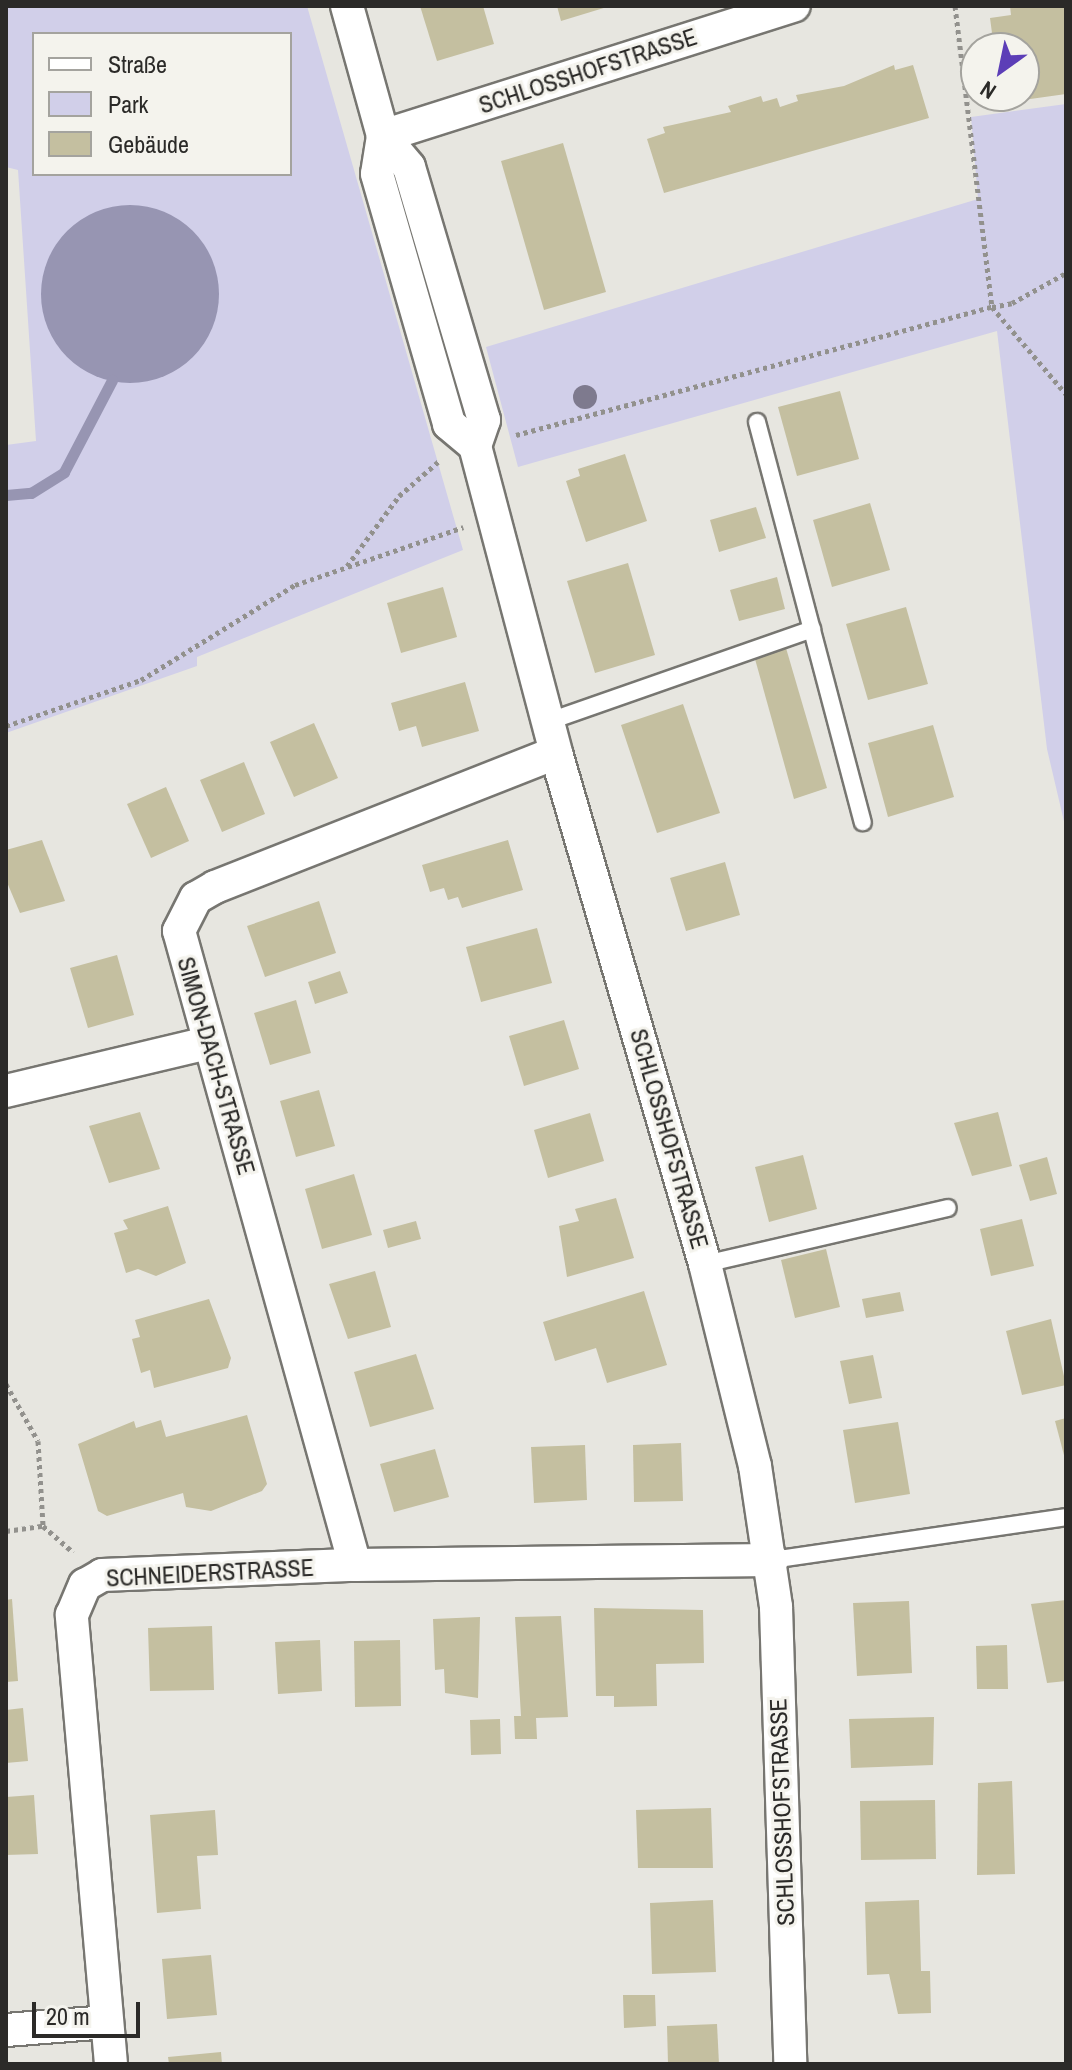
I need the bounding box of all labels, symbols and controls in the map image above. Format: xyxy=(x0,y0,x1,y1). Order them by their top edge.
street label: SCHLOSSHOFSTRASSE xyxy=(475,22,701,120)
legend xyxy=(32,32,292,176)
north arrow xyxy=(960,32,1040,112)
text: Straße xyxy=(108,48,167,80)
text: N xyxy=(974,74,1002,107)
text: Park xyxy=(108,88,148,120)
text: Gebäude xyxy=(108,128,189,160)
street label: SIMON-DACH-STRASSE xyxy=(171,954,261,1178)
street label: SCHLOSSHOFSTRASSE xyxy=(624,1026,714,1252)
street label: SCHNEIDERSTRASSE xyxy=(106,1553,314,1593)
street label: SCHLOSSHOFSTRASSE xyxy=(764,1698,800,1926)
scale bar xyxy=(36,1986,144,2036)
text: 20 m xyxy=(46,2000,90,2032)

